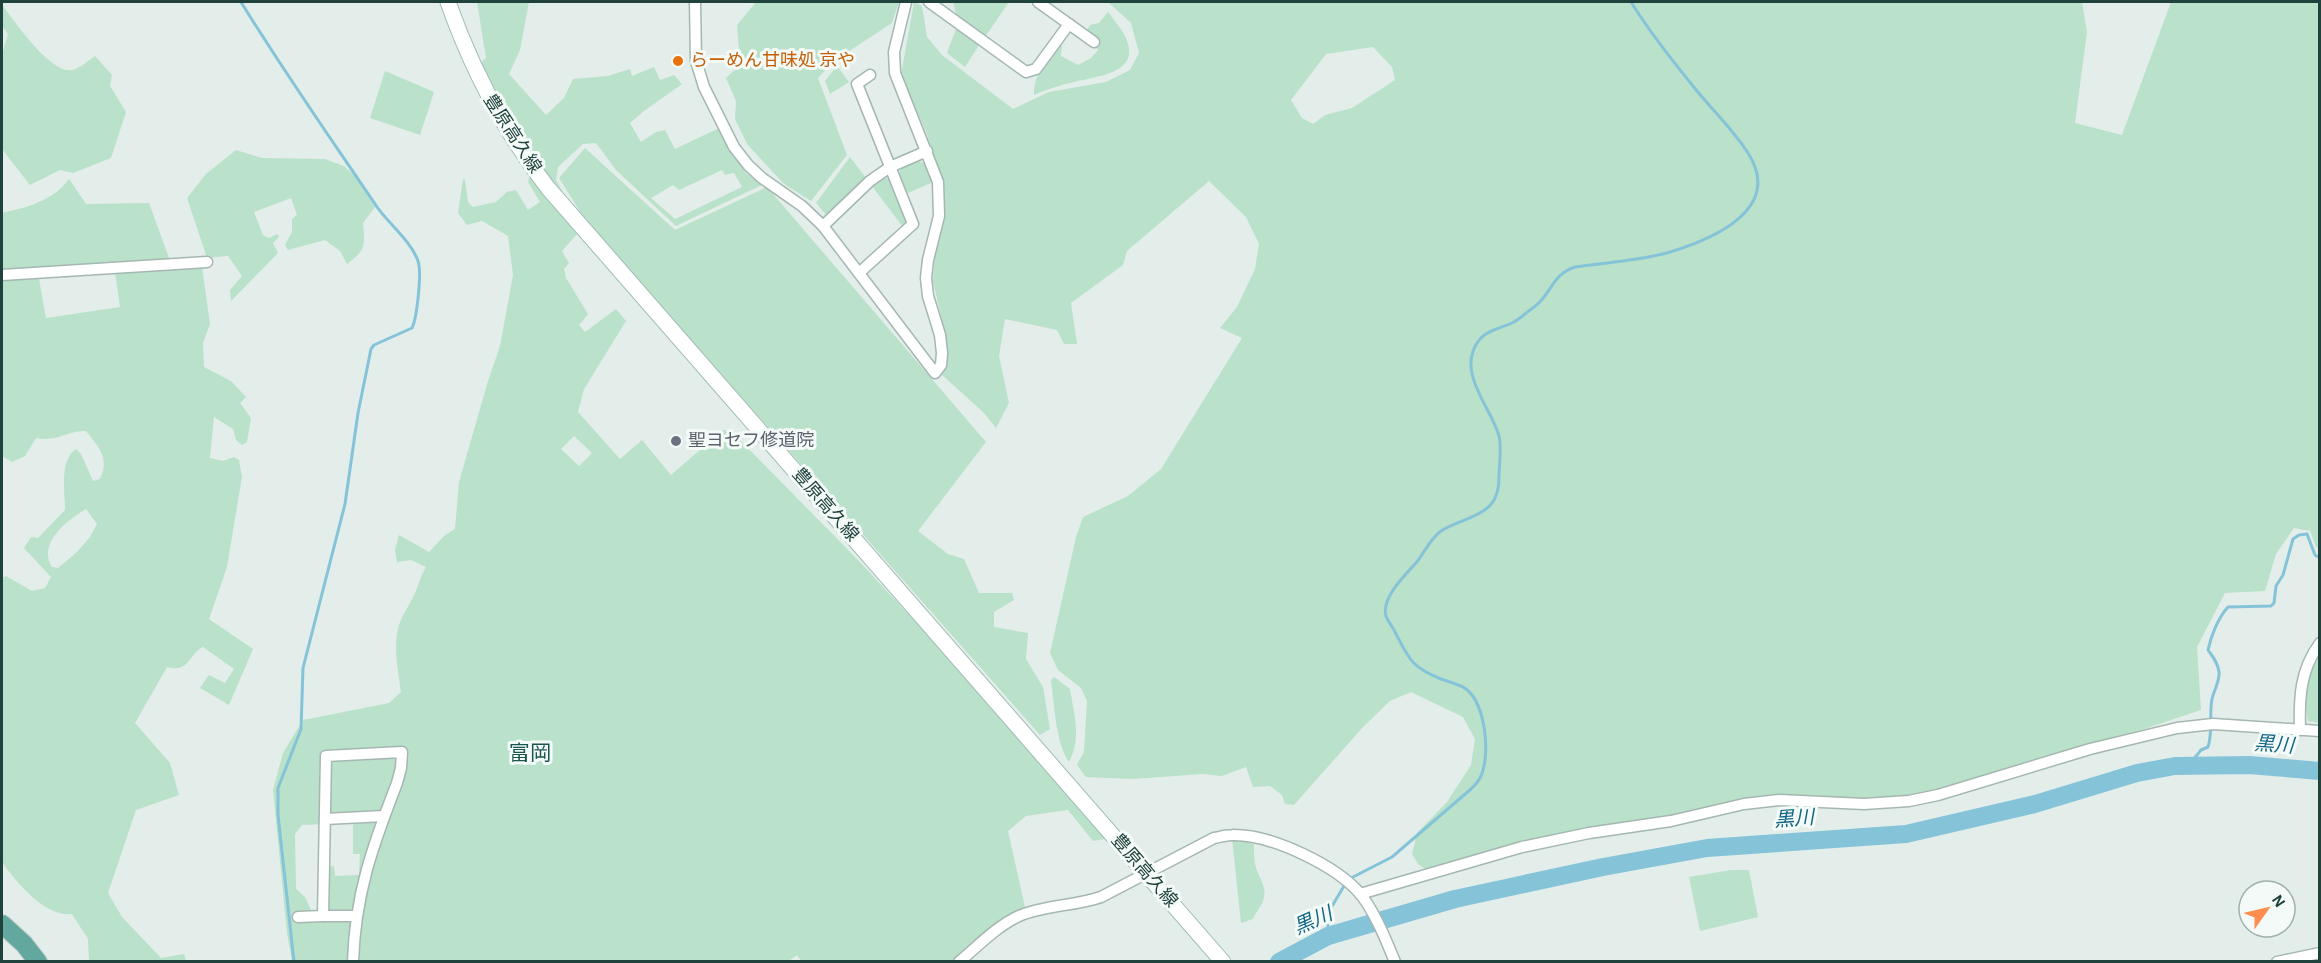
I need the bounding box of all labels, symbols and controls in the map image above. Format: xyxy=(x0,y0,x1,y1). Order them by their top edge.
place label: らーめん甘味処 京や xyxy=(690,50,855,70)
marker: らーめん甘味処 京や xyxy=(671,54,685,68)
street label: 豊原高久線 xyxy=(480,90,546,177)
place label: 聖ヨセフ修道院 xyxy=(688,430,814,450)
marker: 聖ヨセフ修道院 xyxy=(669,434,683,448)
street label: 豊原高久線 xyxy=(789,464,863,545)
water label: 黒川 xyxy=(2253,733,2297,757)
district label: 富岡 xyxy=(509,742,551,764)
water label: 黒川 xyxy=(1773,806,1817,830)
street label: 豊原高久線 xyxy=(1108,830,1182,911)
north arrow xyxy=(2237,879,2297,939)
text: N xyxy=(2269,892,2288,910)
water label: 黒川 xyxy=(1290,902,1337,938)

